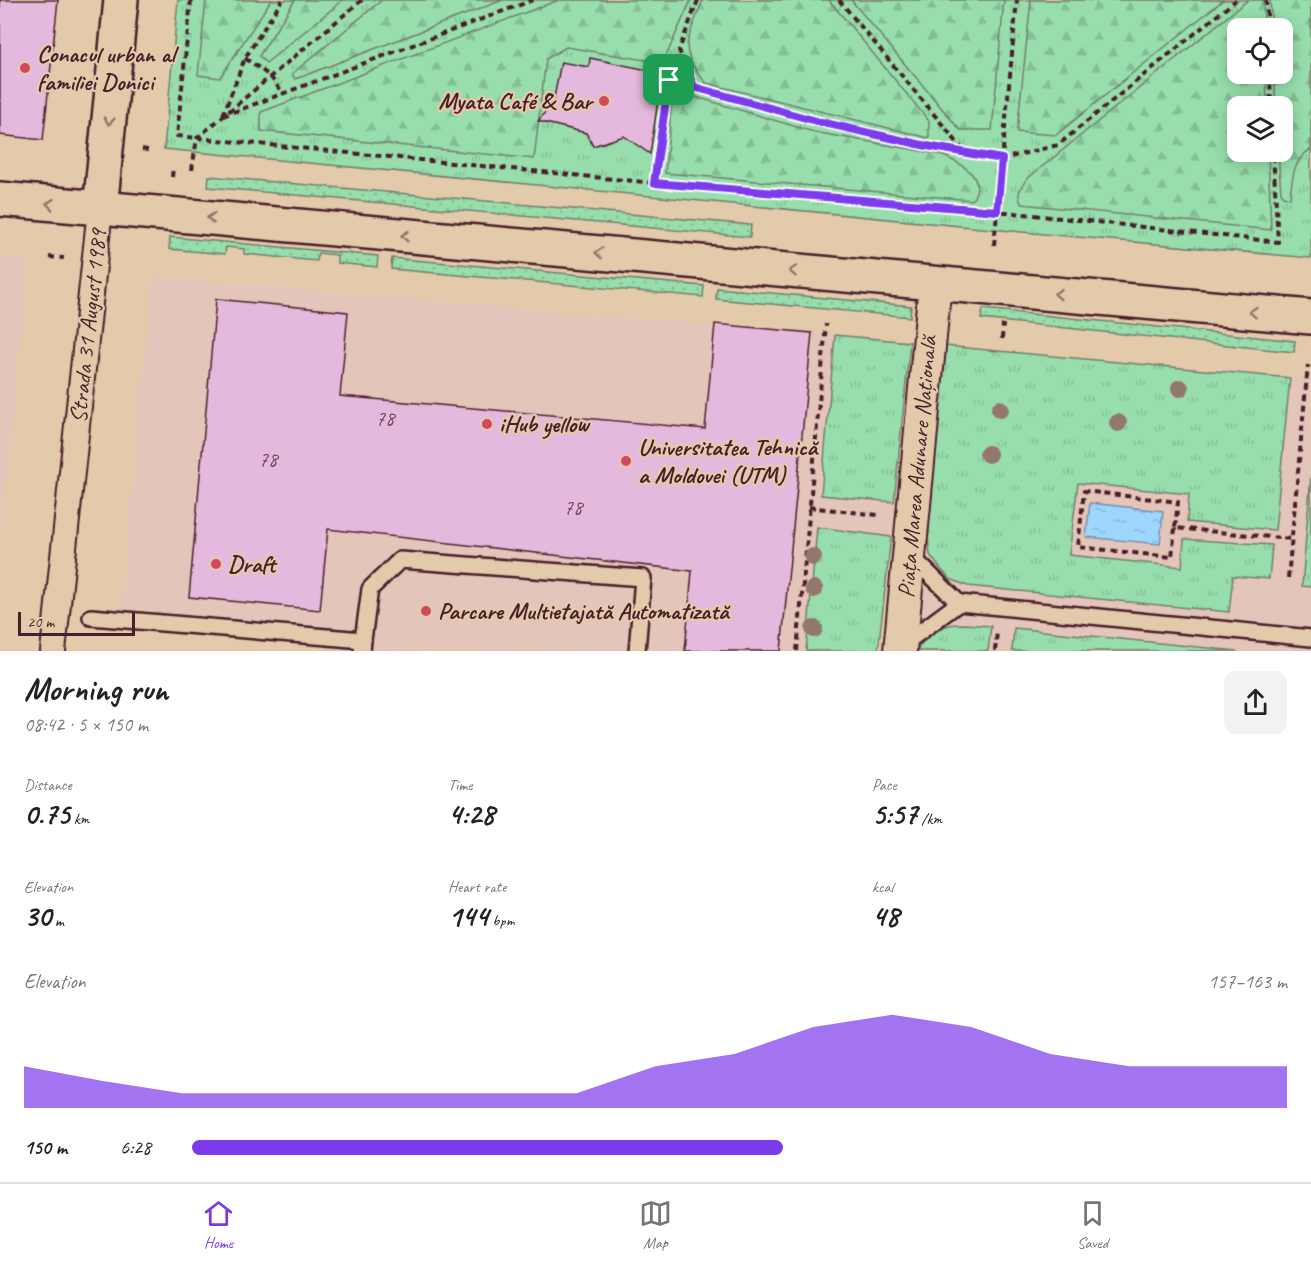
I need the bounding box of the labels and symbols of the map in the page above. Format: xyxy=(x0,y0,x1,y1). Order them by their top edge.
place label: Conacul urban al familiei Donici xyxy=(37,39,179,97)
pin xyxy=(643,54,694,105)
marker: Conacul urban al familiei Donici xyxy=(18,61,32,75)
place label: Myata Café & Bar xyxy=(439,86,594,116)
marker: Myata Café & Bar xyxy=(597,94,611,108)
one-way arrow xyxy=(103,116,116,125)
one-way arrow xyxy=(46,198,55,210)
one-way arrow xyxy=(206,212,215,225)
street label: Strada 31 August 1989 xyxy=(63,225,113,424)
one-way arrow xyxy=(400,230,410,243)
one-way arrow xyxy=(595,247,604,260)
one-way arrow xyxy=(789,265,798,278)
one-way arrow xyxy=(1054,288,1063,301)
one-way arrow xyxy=(1248,306,1257,319)
street label: Piața Marea Adunare Națională xyxy=(891,332,944,599)
house number: 78 xyxy=(376,405,397,431)
place label: iHub yellow xyxy=(499,409,591,439)
marker: iHub yellow xyxy=(480,417,494,431)
place label: Universitatea Tehnică a Moldovei (UTM) xyxy=(638,432,820,490)
house number: 78 xyxy=(259,446,280,472)
marker: Universitatea Tehnică a Moldovei (UTM) xyxy=(619,454,633,468)
house number: 78 xyxy=(564,494,585,520)
place label: Draft xyxy=(228,549,279,579)
marker: Draft xyxy=(209,557,223,571)
place label: Parcare Multietajată Automatizată xyxy=(438,596,731,626)
marker: Parcare Multietajată Automatizată xyxy=(419,604,433,618)
scale bar xyxy=(18,609,135,636)

